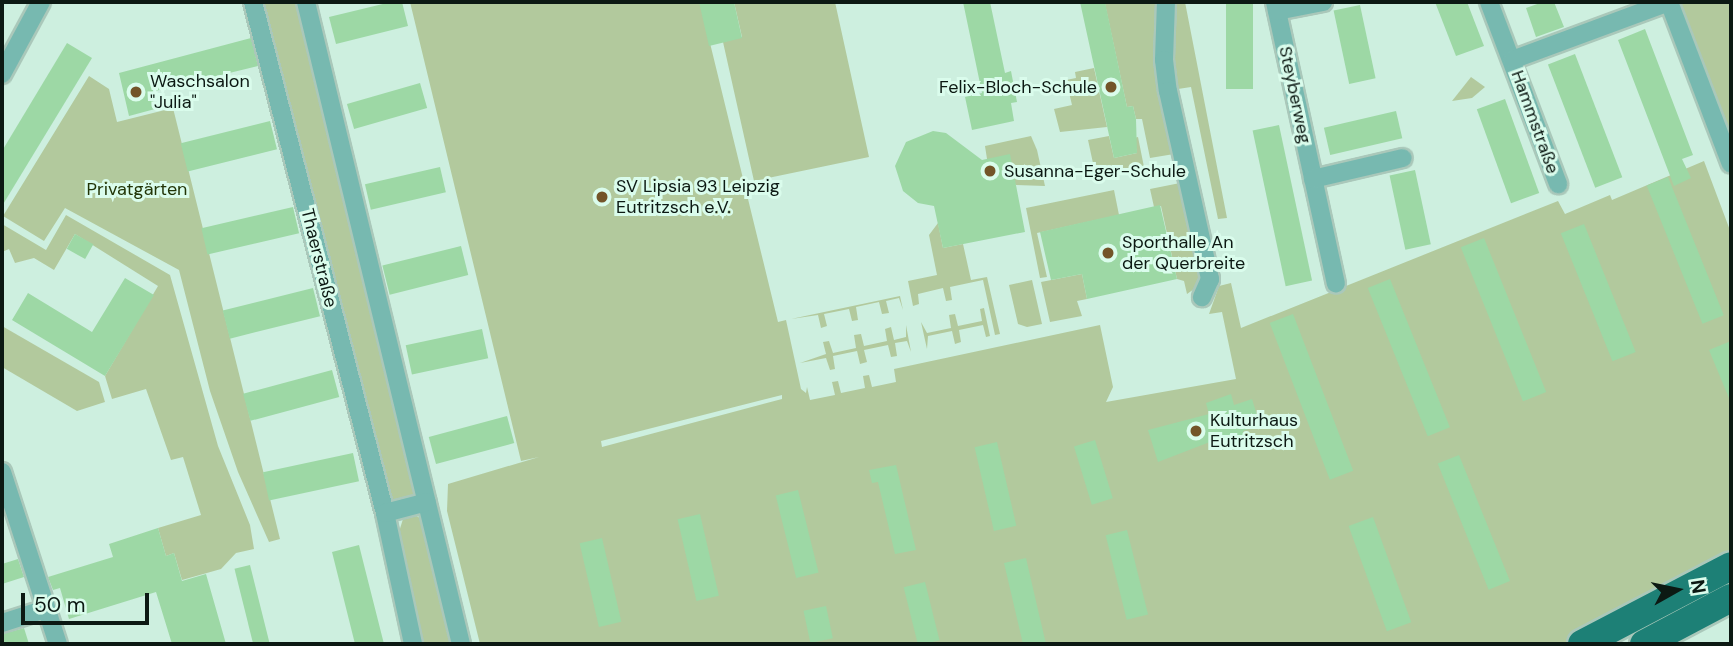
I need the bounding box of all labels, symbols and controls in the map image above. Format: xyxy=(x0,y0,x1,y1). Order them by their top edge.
street label: Steyberweg xyxy=(1274,44,1316,146)
street label: Hammstraße xyxy=(1506,67,1564,177)
place label: Waschsalon "Julia" xyxy=(150,71,250,114)
place label: Felix-Bloch-Schule xyxy=(939,76,1097,98)
marker: Felix-Bloch-Schule xyxy=(1103,79,1119,95)
marker: Waschsalon "Julia" xyxy=(128,84,144,100)
place label: Susanna-Eger-Schule xyxy=(1004,160,1186,182)
marker: Susanna-Eger-Schule xyxy=(982,163,998,179)
place label: SV Lipsia 93 Leipzig Eutritzsch e.V. xyxy=(616,176,780,218)
park label: Privatgärten xyxy=(87,178,187,200)
marker: SV Lipsia 93 Leipzig Eutritzsch e.V. xyxy=(594,189,610,205)
street label: Thaerstraße xyxy=(296,206,342,310)
place label: Sporthalle An der Querbreite xyxy=(1122,232,1245,274)
marker: Sporthalle An der Querbreite xyxy=(1100,245,1116,261)
place label: Kulturhaus Eutritzsch xyxy=(1210,410,1298,452)
marker: Kulturhaus Eutritzsch xyxy=(1188,423,1204,439)
north arrow xyxy=(1642,555,1712,625)
text: N xyxy=(1685,578,1712,595)
scale bar xyxy=(24,580,152,624)
text: 50 m xyxy=(34,591,85,619)

